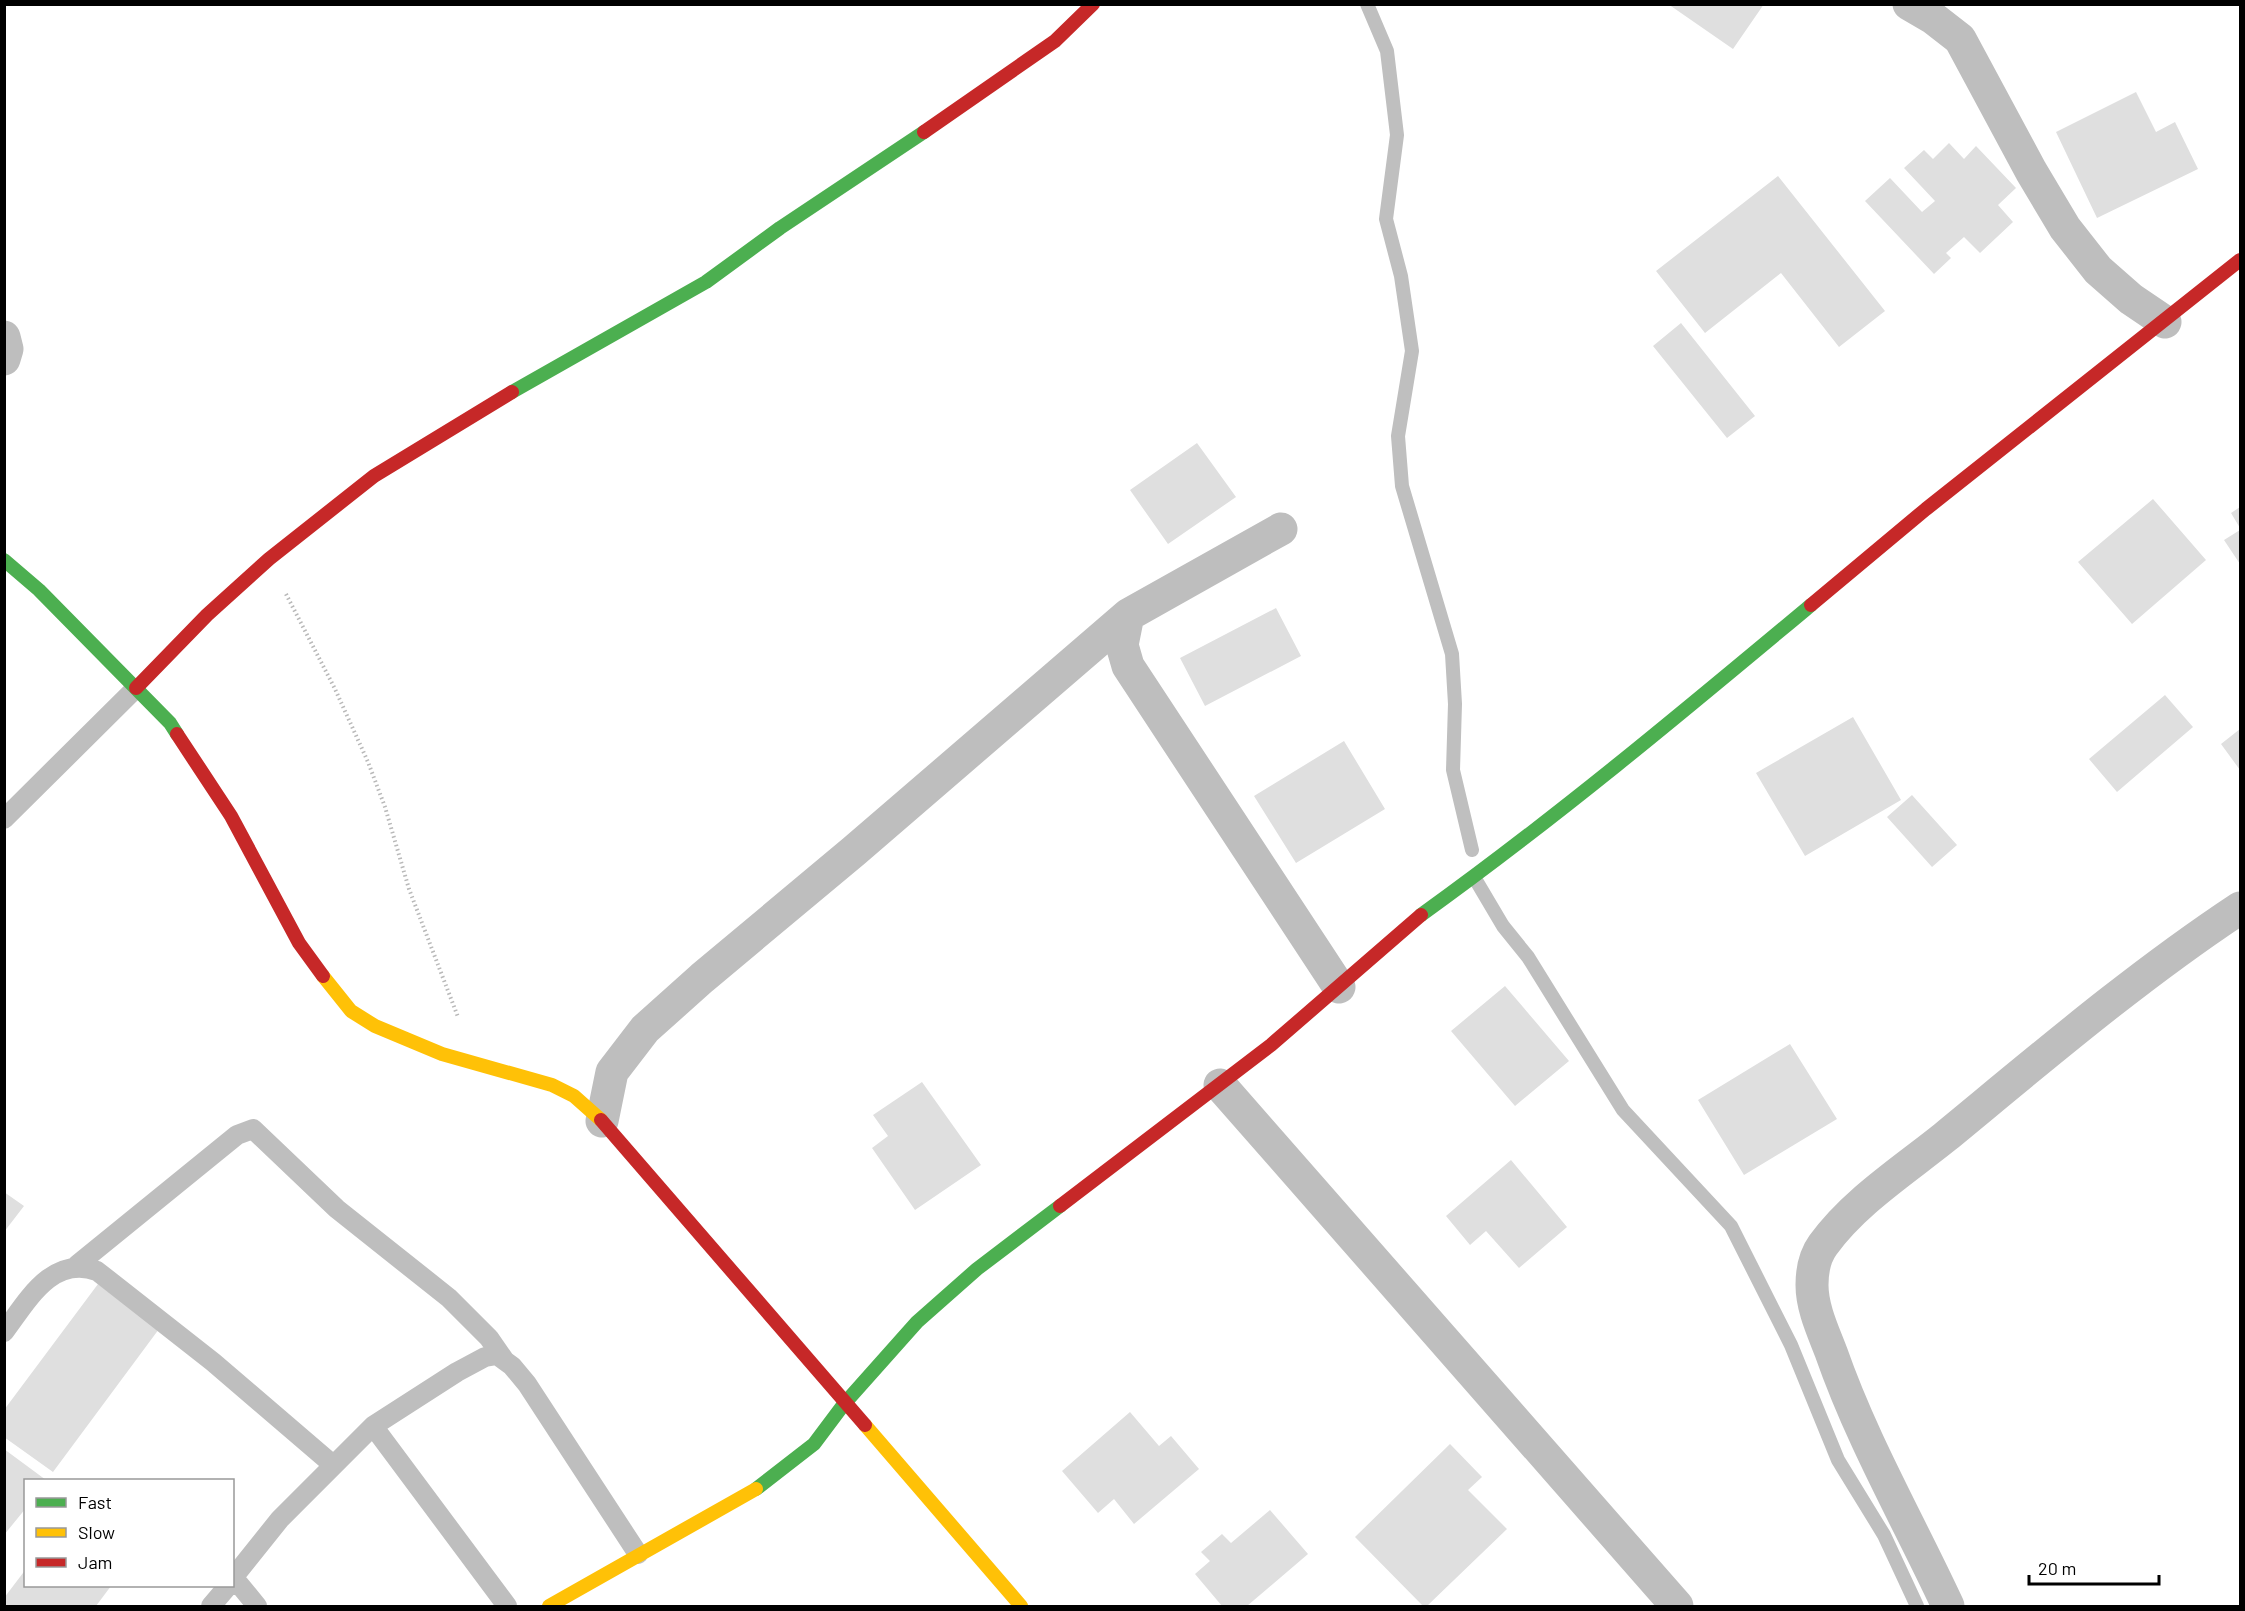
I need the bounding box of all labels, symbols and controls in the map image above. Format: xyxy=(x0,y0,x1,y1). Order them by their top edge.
legend xyxy=(24,1479,234,1587)
text: Fast xyxy=(78,1491,112,1513)
text: Slow xyxy=(78,1521,115,1543)
scale bar xyxy=(2029,1548,2160,1586)
text: Jam xyxy=(78,1551,112,1573)
text: 20 m xyxy=(2038,1557,2076,1579)

